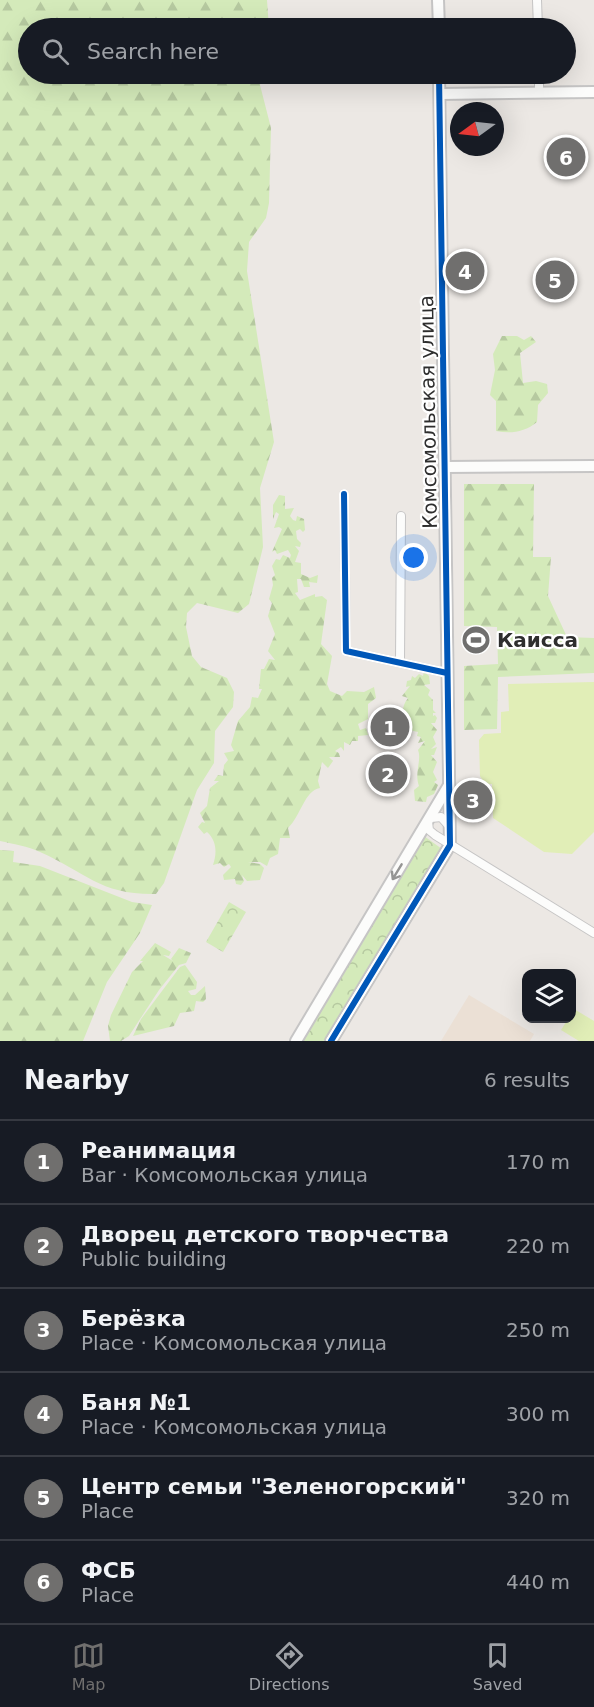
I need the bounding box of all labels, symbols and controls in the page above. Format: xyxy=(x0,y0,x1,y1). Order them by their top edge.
search box xyxy=(18,18,576,84)
icon: search xyxy=(39,35,72,68)
text: Search here xyxy=(87,39,219,64)
north arrow xyxy=(450,102,504,156)
pin: 6 xyxy=(546,134,586,180)
pin: 4 xyxy=(446,248,484,294)
pin: 5 xyxy=(536,258,574,302)
street label: Комсомольская улица xyxy=(414,295,442,529)
your location xyxy=(399,543,428,572)
sports icon: Каисса xyxy=(460,624,492,656)
place label: Каисса xyxy=(497,628,578,652)
pin: 1 xyxy=(370,704,410,750)
pin: 2 xyxy=(368,752,408,796)
pin: 3 xyxy=(454,778,492,822)
one-way arrow xyxy=(391,863,403,880)
map controls xyxy=(522,969,576,1023)
button: layers xyxy=(522,969,576,1023)
text: Nearby xyxy=(24,1065,129,1095)
text: 6 results xyxy=(484,1068,570,1092)
text: Реанимация xyxy=(81,1138,236,1163)
text: 1 xyxy=(37,1150,50,1174)
text: 170 m xyxy=(506,1150,570,1174)
text: Bar · Комсомольская улица xyxy=(81,1163,368,1187)
text: Дворец детского творчества xyxy=(81,1222,449,1247)
text: 2 xyxy=(37,1234,50,1258)
text: 220 m xyxy=(506,1234,570,1258)
text: Public building xyxy=(81,1247,227,1271)
text: Берёзка xyxy=(81,1306,186,1331)
text: 3 xyxy=(37,1318,50,1342)
text: 250 m xyxy=(506,1318,570,1342)
text: Place · Комсомольская улица xyxy=(81,1331,387,1355)
text: Баня №1 xyxy=(81,1390,191,1415)
text: 4 xyxy=(37,1402,50,1426)
text: 300 m xyxy=(506,1402,570,1426)
text: Place · Комсомольская улица xyxy=(81,1415,387,1439)
text: Центр семьи "Зеленогорский" xyxy=(81,1474,467,1499)
text: 5 xyxy=(37,1486,50,1510)
text: 320 m xyxy=(506,1486,570,1510)
text: Place xyxy=(81,1499,134,1523)
text: ФСБ xyxy=(81,1558,136,1583)
text: 6 xyxy=(37,1570,50,1594)
text: 440 m xyxy=(506,1570,570,1594)
text: Place xyxy=(81,1583,134,1607)
tab: Map xyxy=(72,1639,105,1694)
tab: Directions xyxy=(249,1639,329,1694)
tab: Saved xyxy=(473,1639,522,1694)

